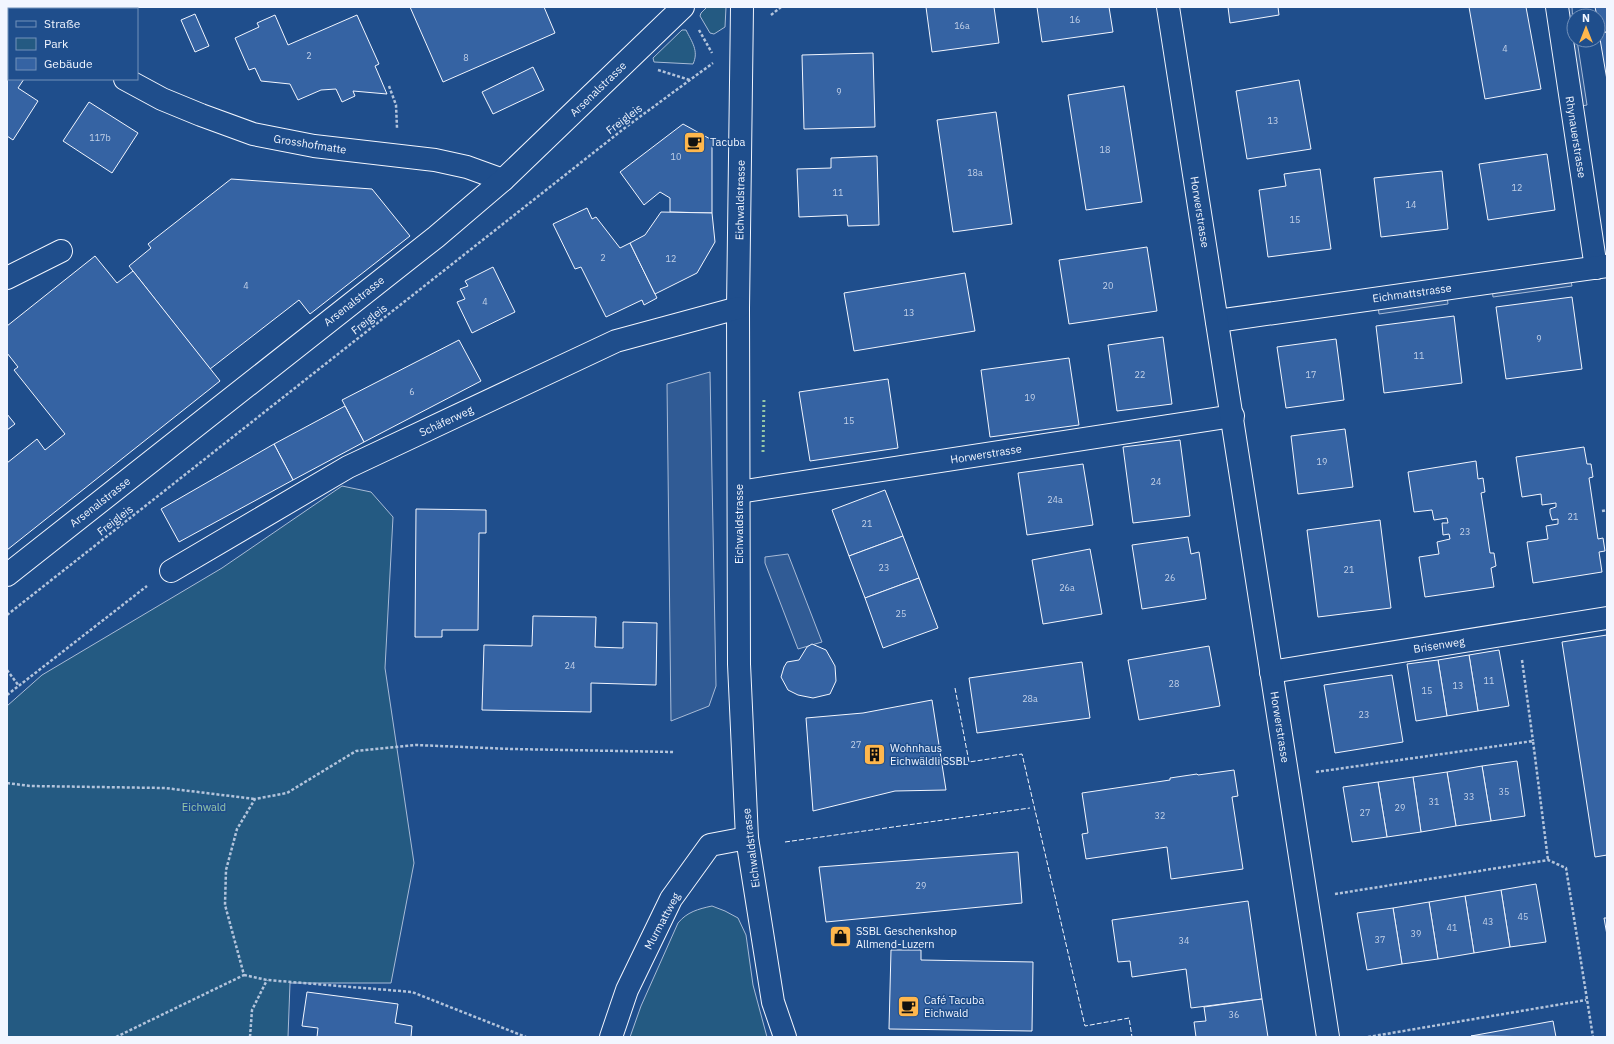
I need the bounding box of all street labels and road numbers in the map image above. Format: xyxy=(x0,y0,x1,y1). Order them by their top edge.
street label: Arsenalstrasse xyxy=(567,59,629,119)
street label: Rhynauerstrasse xyxy=(1563,95,1589,179)
street label: Freigleis xyxy=(603,101,645,137)
street label: Grosshofmatte xyxy=(273,131,347,157)
street label: Eichwaldstrasse xyxy=(732,160,748,240)
street label: Horwerstrasse xyxy=(1187,175,1213,249)
street label: Arsenalstrasse xyxy=(321,273,387,329)
street label: Eichmattstrasse xyxy=(1372,281,1452,305)
street label: Freigleis xyxy=(348,301,390,337)
street label: Schäferweg xyxy=(417,402,475,440)
street label: Horwerstrasse xyxy=(949,441,1023,467)
street label: Arsenalstrasse xyxy=(67,474,133,530)
street label: Eichwaldstrasse xyxy=(732,484,746,564)
street label: Freigleis xyxy=(94,502,136,538)
street label: Brisenweg xyxy=(1412,634,1466,656)
street label: Horwerstrasse xyxy=(1267,690,1293,764)
street label: Eichwaldstrasse xyxy=(739,807,763,889)
street label: Murmattweg xyxy=(641,890,683,952)

